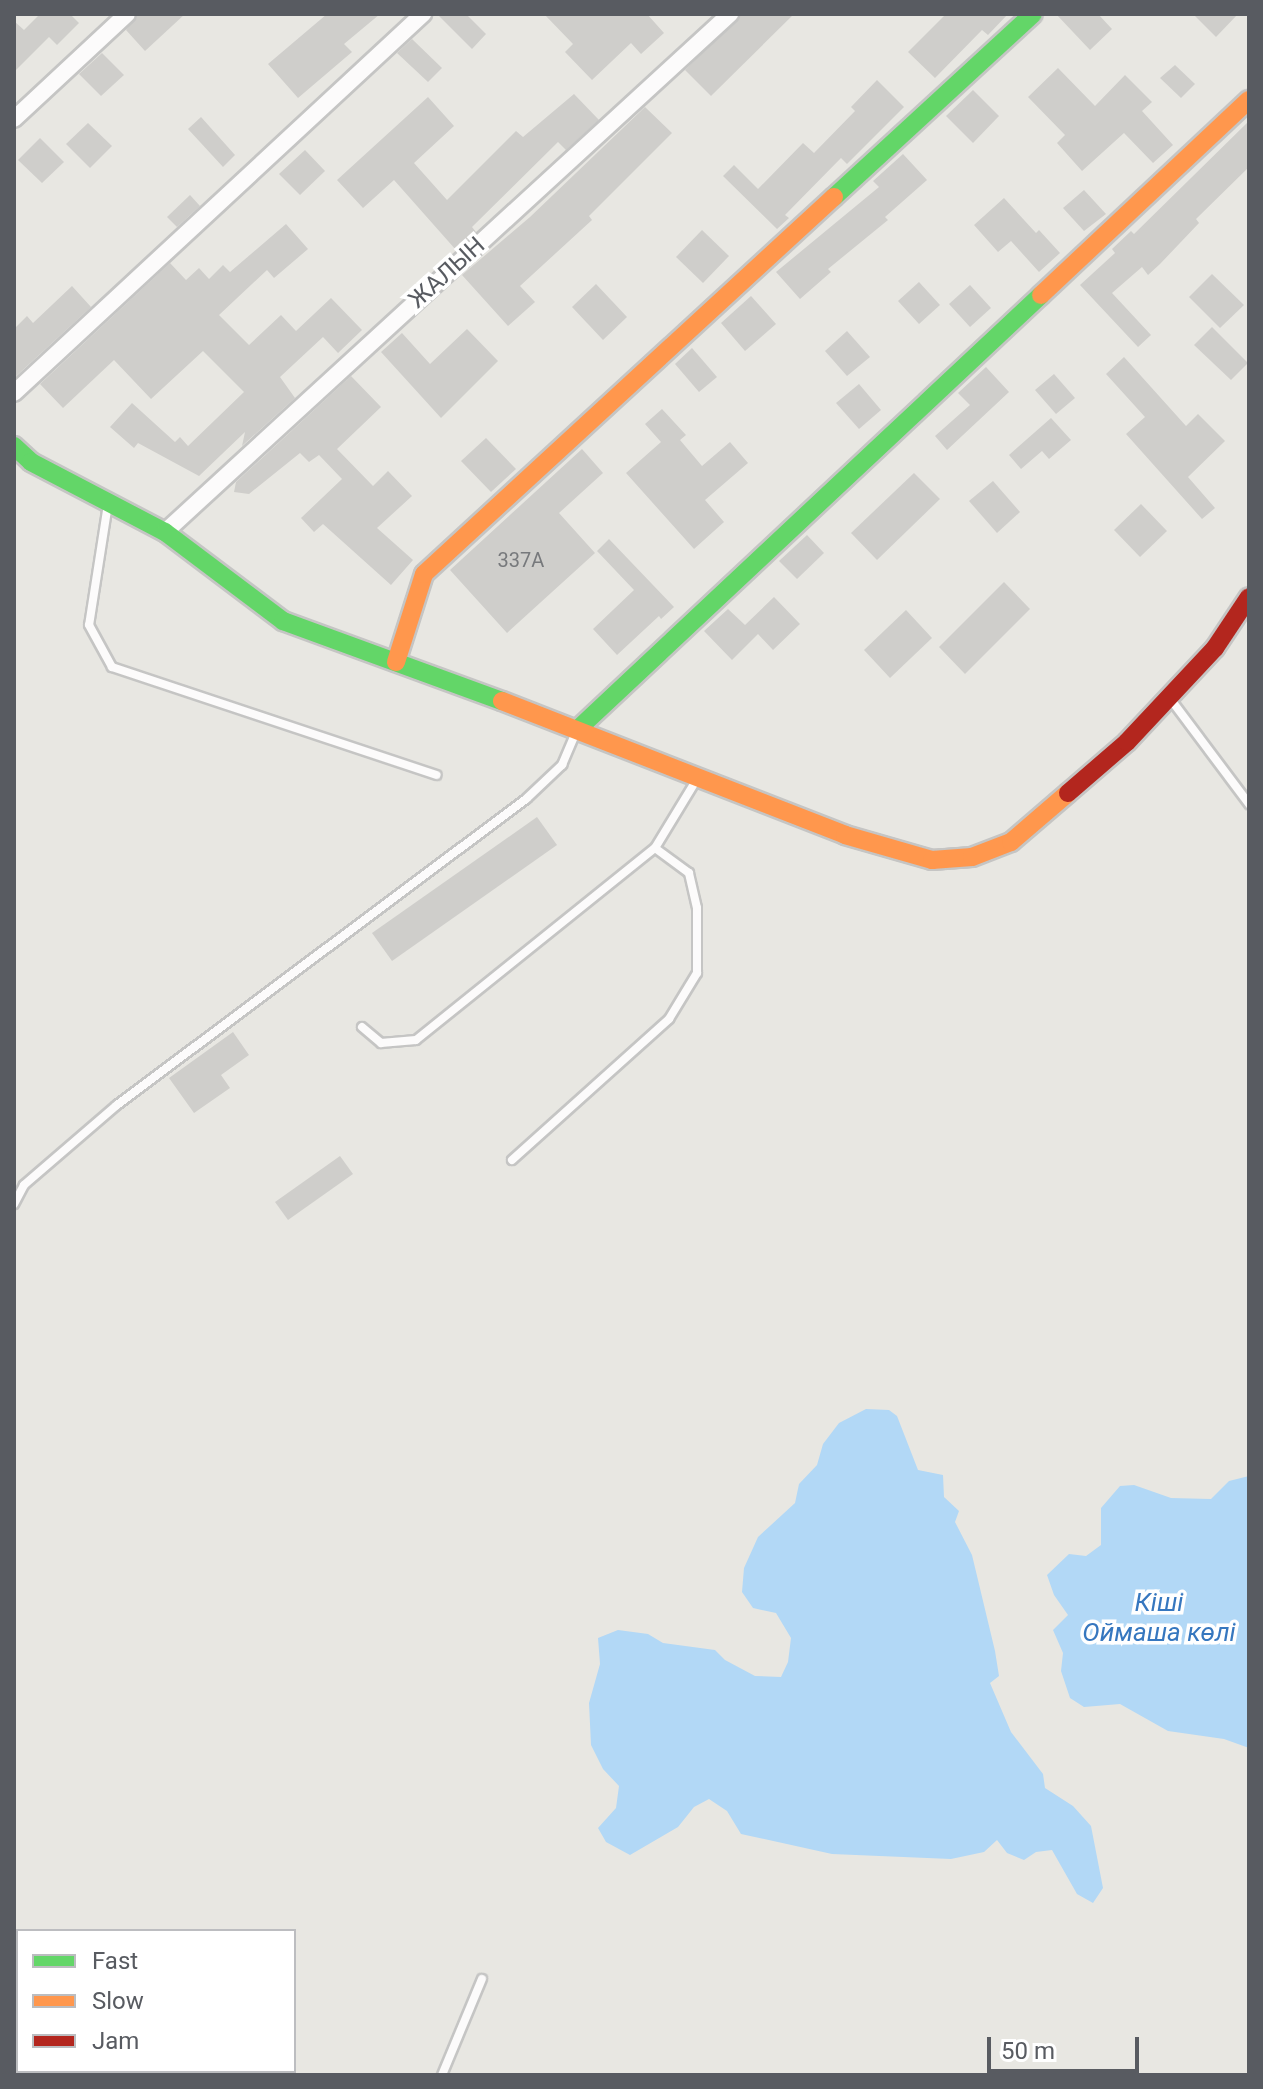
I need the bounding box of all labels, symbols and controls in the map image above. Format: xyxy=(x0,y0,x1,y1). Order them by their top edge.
street label: ЖАЛЫН xyxy=(403,231,491,315)
house number: 337А xyxy=(498,548,544,572)
water label: Кіші Оймаша көлi xyxy=(1082,1587,1236,1648)
legend xyxy=(16,1929,296,2073)
text: Fast xyxy=(92,1947,138,1975)
text: Slow xyxy=(92,1987,144,2015)
scale bar xyxy=(991,2021,1143,2071)
text: Jam xyxy=(92,2027,139,2055)
text: 50 m xyxy=(1001,2037,1055,2065)

